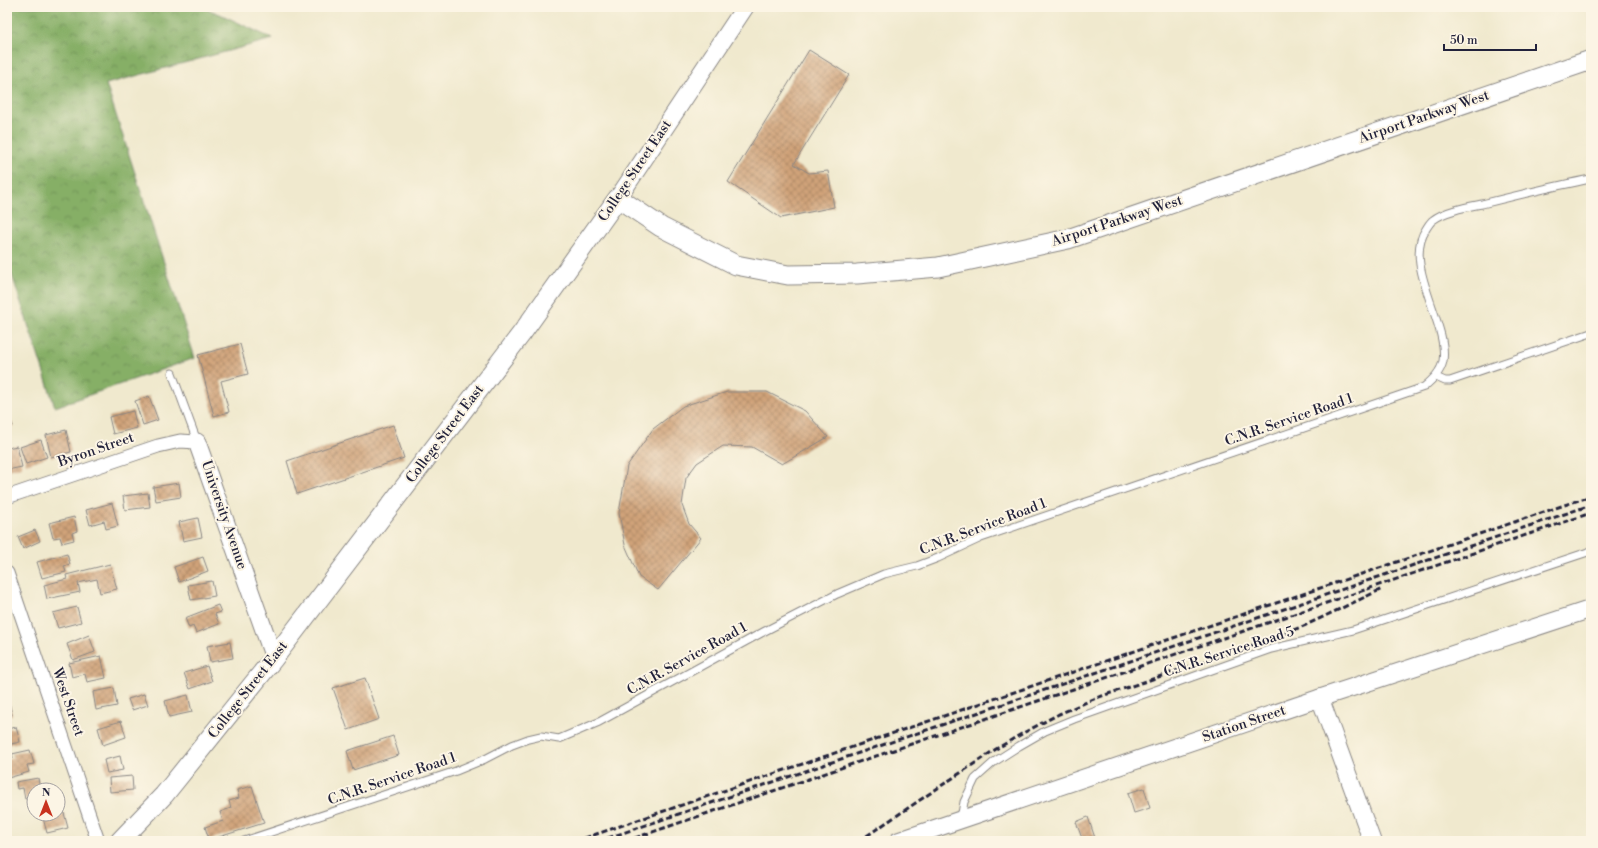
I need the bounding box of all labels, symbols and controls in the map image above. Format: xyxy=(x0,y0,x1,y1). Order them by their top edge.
scale bar xyxy=(1444,26,1536,52)
text: 50 m xyxy=(1450,33,1478,48)
street label: Airport Parkway West xyxy=(1356,86,1491,148)
street label: College Street East xyxy=(594,117,676,225)
street label: Airport Parkway West xyxy=(1048,191,1185,251)
street label: College Street East xyxy=(402,381,488,487)
street label: C.N.R. Service Road 1 xyxy=(1223,390,1355,450)
street label: Byron Street xyxy=(55,429,136,472)
street label: University Avenue xyxy=(197,458,251,572)
street label: C.N.R. Service Road 1 xyxy=(917,495,1049,559)
street label: C.N.R. Service Road 1 xyxy=(624,619,750,699)
street label: C.N.R. Service Road 5 xyxy=(1162,622,1297,682)
street label: College Street East xyxy=(204,638,292,742)
street label: West Street xyxy=(48,665,88,739)
street label: Station Street xyxy=(1200,701,1288,747)
street label: C.N.R. Service Road 1 xyxy=(326,749,458,809)
north arrow xyxy=(26,782,66,822)
text: N xyxy=(42,786,51,800)

